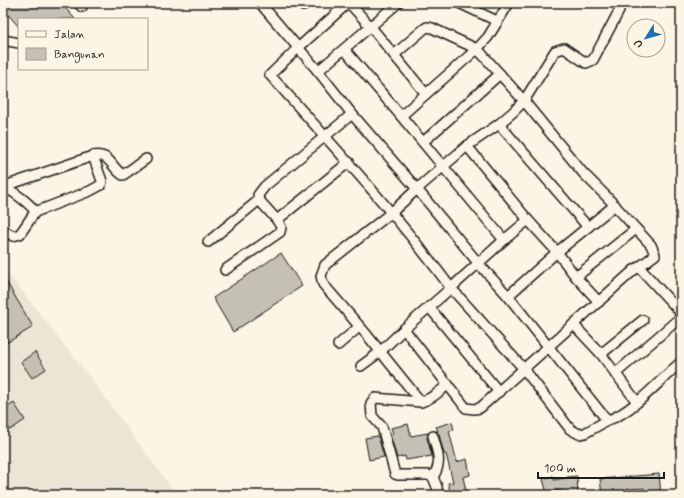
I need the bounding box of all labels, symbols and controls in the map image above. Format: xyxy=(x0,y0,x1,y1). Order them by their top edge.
legend xyxy=(18,18,148,70)
north arrow xyxy=(626,18,666,58)
text: Jalan xyxy=(54,27,86,43)
text: U xyxy=(631,36,647,50)
text: Bangunan xyxy=(54,47,105,63)
scale bar xyxy=(538,454,664,480)
text: 100 m xyxy=(544,461,576,477)

